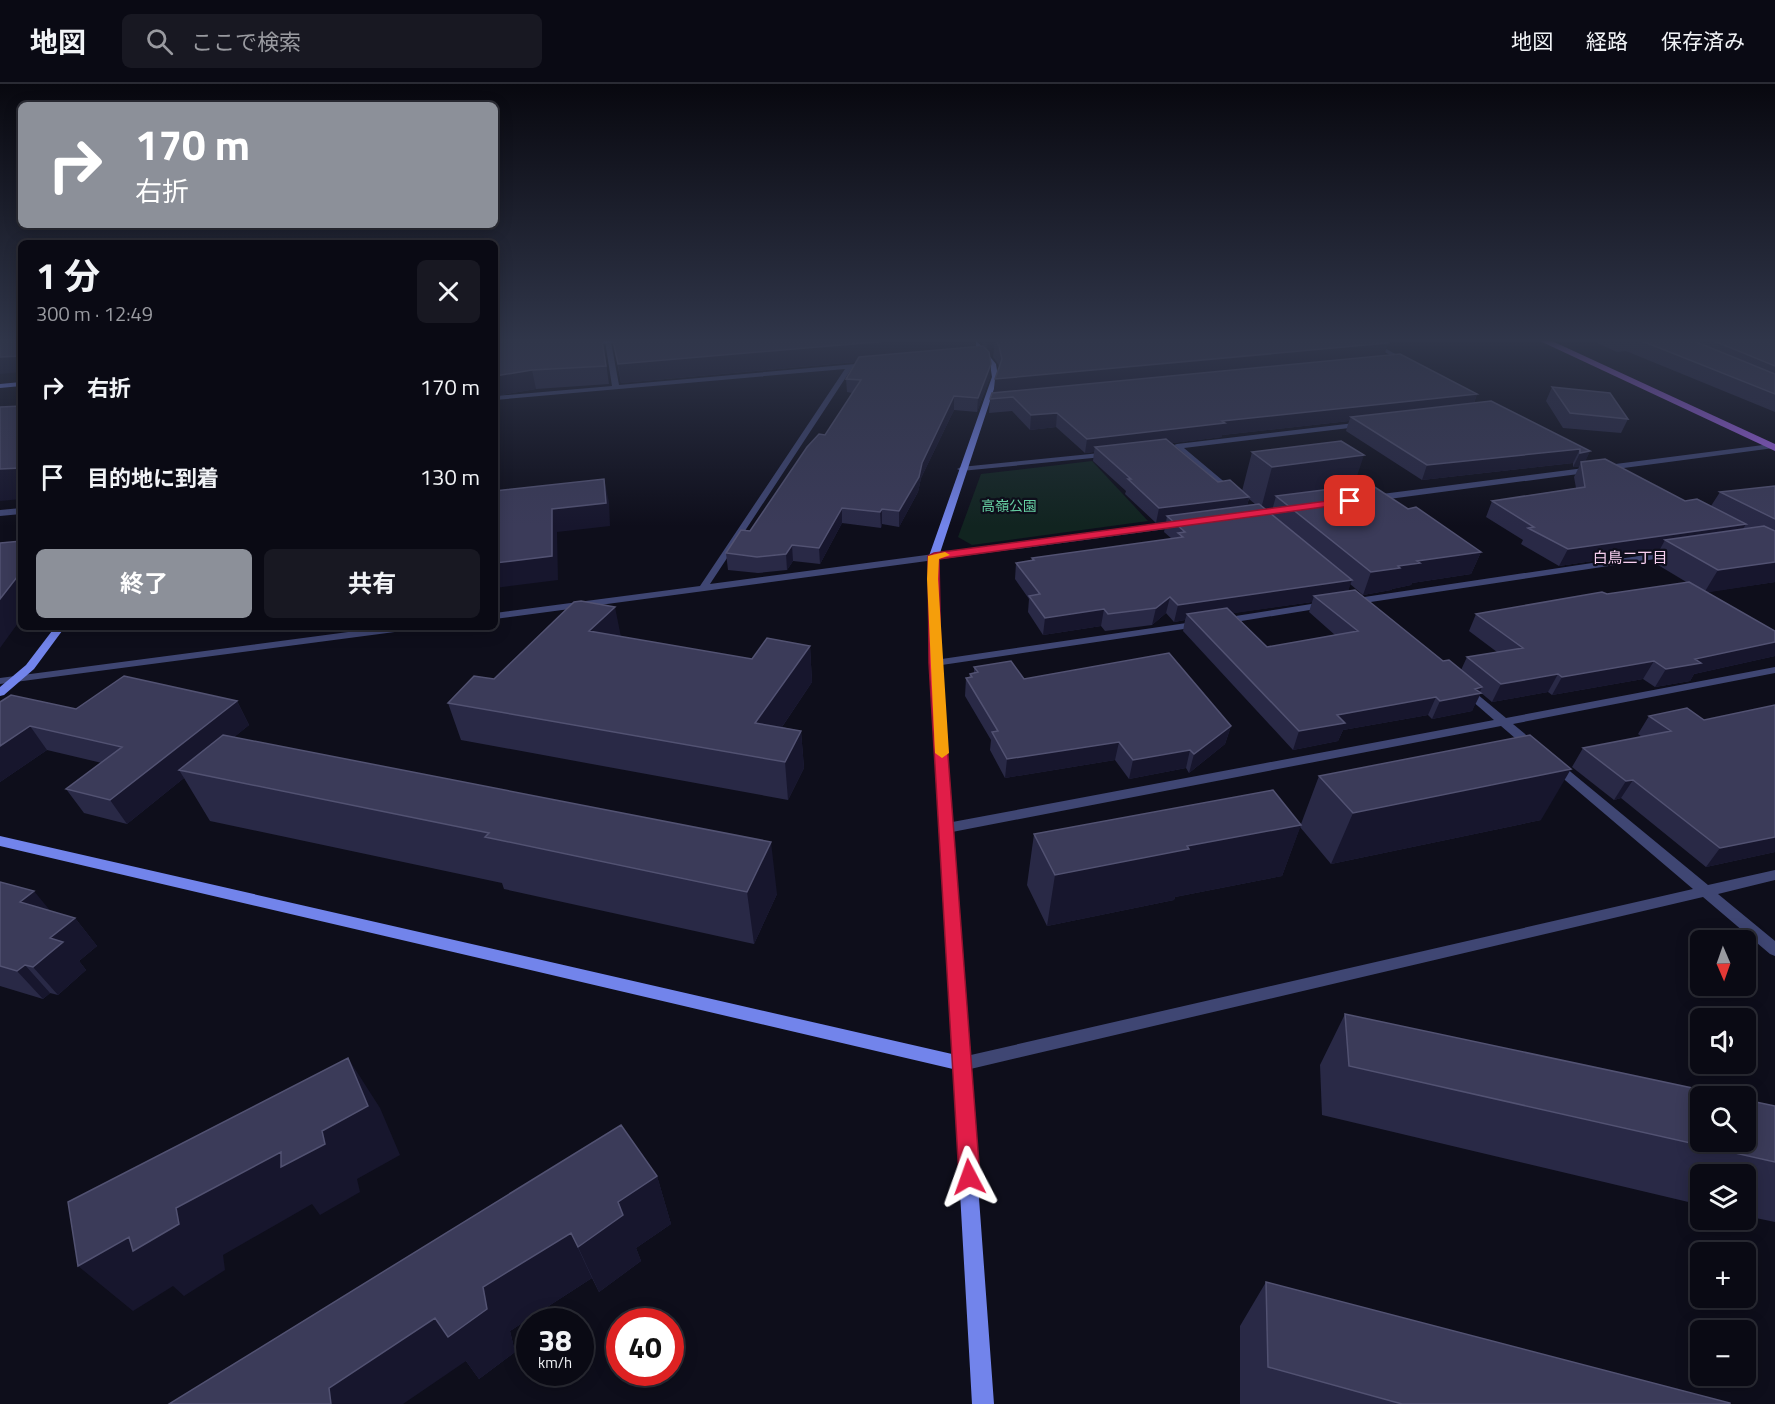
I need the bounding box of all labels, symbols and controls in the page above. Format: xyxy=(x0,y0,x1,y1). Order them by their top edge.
search box xyxy=(122,14,542,68)
text: 地図 xyxy=(30,20,86,63)
icon: search xyxy=(143,25,176,58)
text: ここで検索 xyxy=(191,25,301,59)
text: 地図 xyxy=(1511,25,1553,57)
text: 経路 xyxy=(1586,25,1628,57)
text: 保存済み xyxy=(1661,25,1745,57)
text: 170 m xyxy=(135,112,250,176)
icon: right xyxy=(36,126,114,204)
text: 右折 xyxy=(135,170,189,211)
text: 1 分 xyxy=(36,248,100,303)
button: close xyxy=(417,260,480,323)
text: 300 m · 12:49 xyxy=(36,298,153,329)
text: 170 m xyxy=(420,370,480,404)
icon: right xyxy=(36,371,69,404)
text: 右折 xyxy=(87,371,131,405)
text: 130 m xyxy=(420,460,480,494)
icon: arrive xyxy=(36,461,69,494)
text: 目的地に到着 xyxy=(87,461,219,495)
pin xyxy=(1324,475,1375,526)
icon: arrive xyxy=(1333,484,1366,517)
park label: 高嶺公園 xyxy=(981,495,1037,516)
district label: 白鳥二丁目 xyxy=(1592,546,1668,569)
button: 終了 xyxy=(36,549,252,618)
button: 共有 xyxy=(264,549,480,618)
north arrow xyxy=(1690,930,1756,996)
map controls xyxy=(1690,930,1756,1386)
button: sound xyxy=(1690,1008,1756,1074)
button: search xyxy=(1690,1086,1756,1152)
position arrow xyxy=(937,1145,1001,1209)
button: layers xyxy=(1690,1164,1756,1230)
button: + xyxy=(1690,1242,1756,1308)
speed limit sign: 40 xyxy=(606,1308,684,1386)
text: 38 xyxy=(538,1317,572,1363)
button: − xyxy=(1690,1320,1756,1386)
text: km/h xyxy=(538,1351,572,1374)

